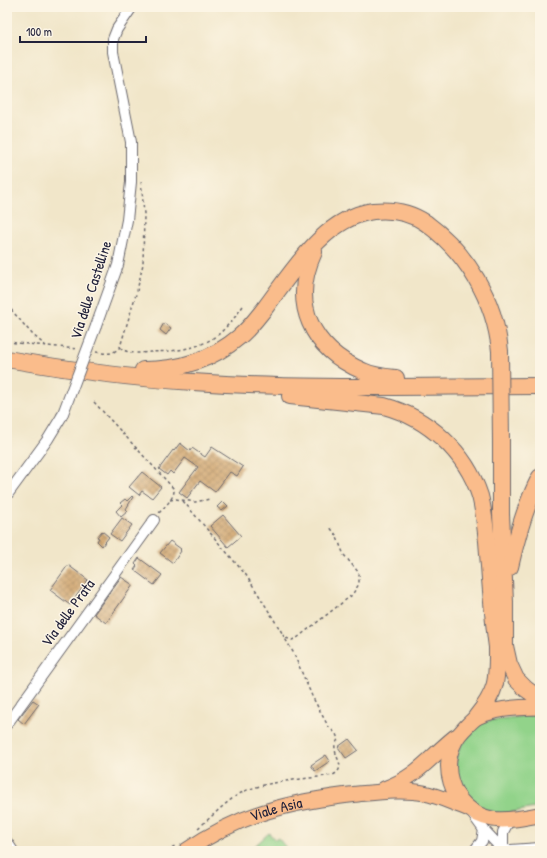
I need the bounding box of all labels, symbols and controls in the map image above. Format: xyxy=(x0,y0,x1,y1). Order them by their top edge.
scale bar xyxy=(20,18,146,44)
text: 100 m xyxy=(26,23,52,40)
street label: Via delle Castelline xyxy=(65,238,116,342)
street label: Via delle Prata xyxy=(36,575,99,651)
street label: Viale Asia xyxy=(247,792,304,826)

